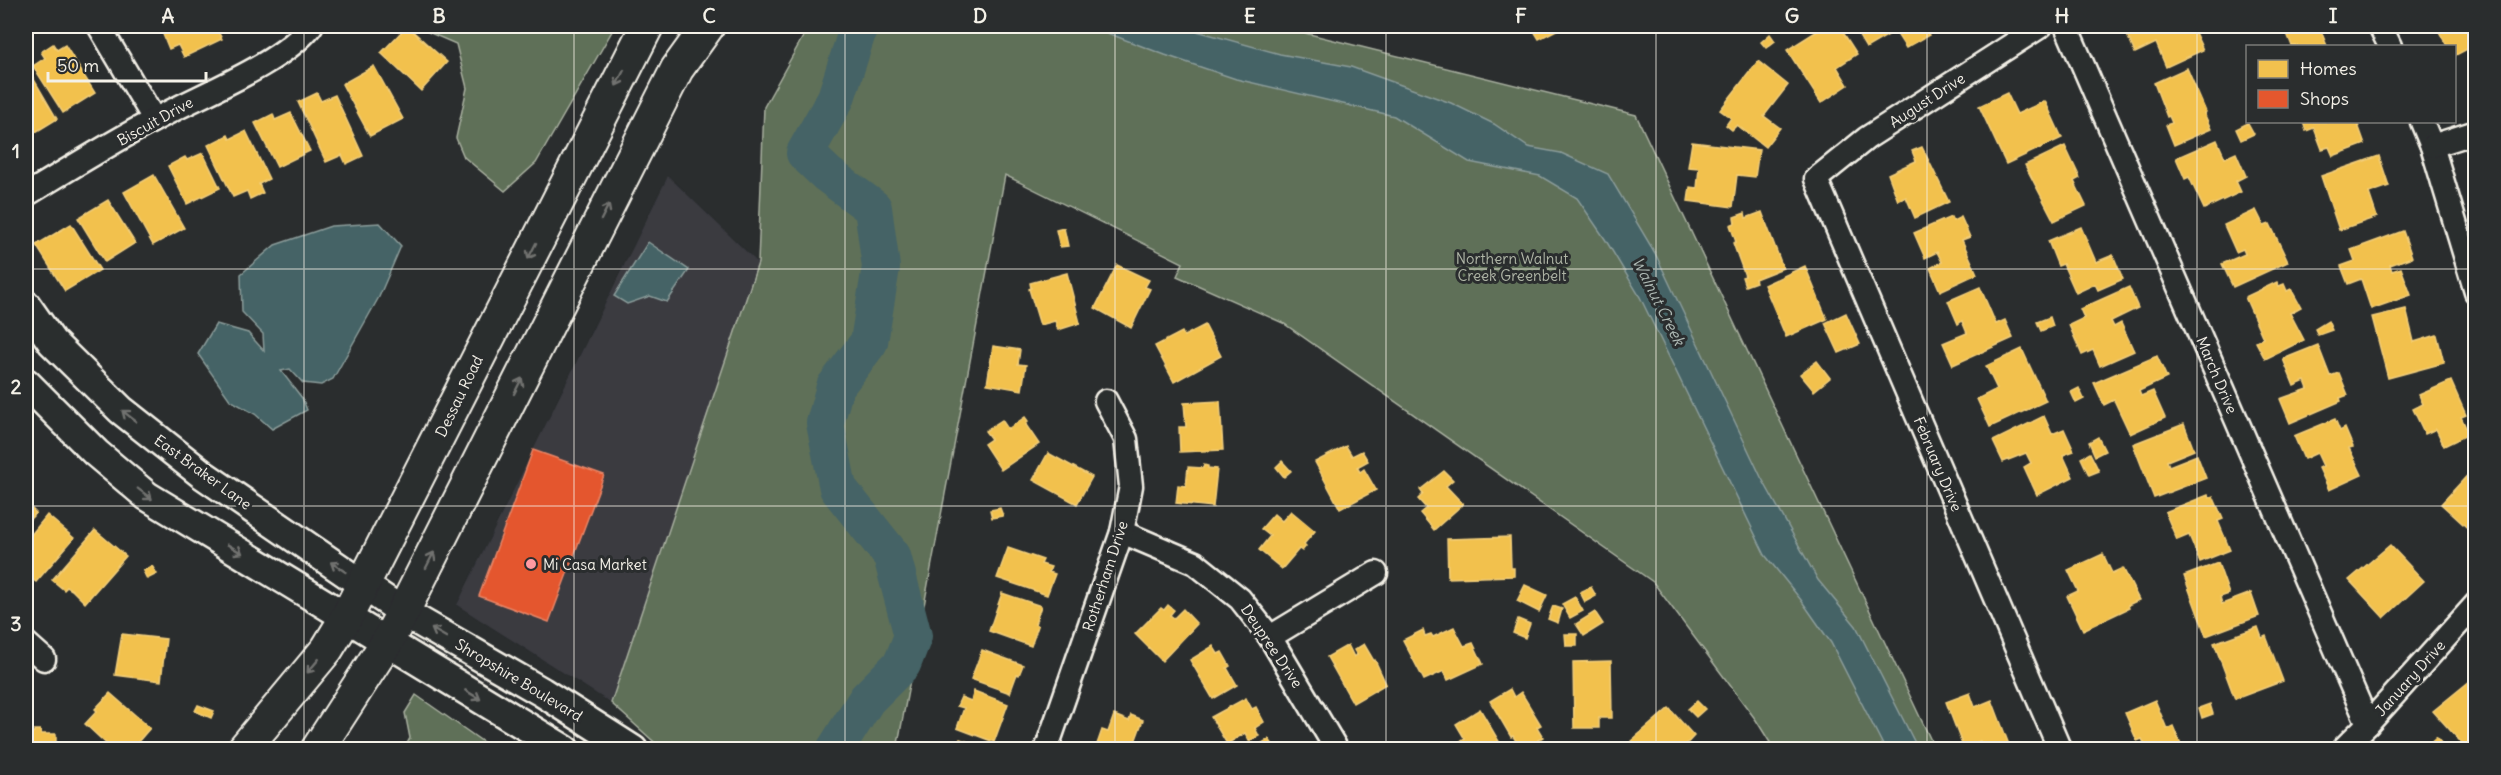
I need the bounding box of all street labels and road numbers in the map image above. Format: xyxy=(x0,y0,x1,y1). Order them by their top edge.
street label: August Drive xyxy=(1886,69,1968,131)
street label: Biscuit Drive xyxy=(114,92,196,150)
street label: March Drive xyxy=(2192,334,2242,416)
street label: Dessau Road xyxy=(431,352,487,440)
street label: February Drive xyxy=(1910,414,1966,514)
street label: East Braker Lane xyxy=(151,430,255,514)
street label: Rotherham Drive xyxy=(1078,518,1132,634)
street label: Deupree Drive xyxy=(1237,601,1307,691)
street label: Shropshire Boulevard xyxy=(452,634,586,726)
street label: January Drive xyxy=(2371,636,2449,720)

